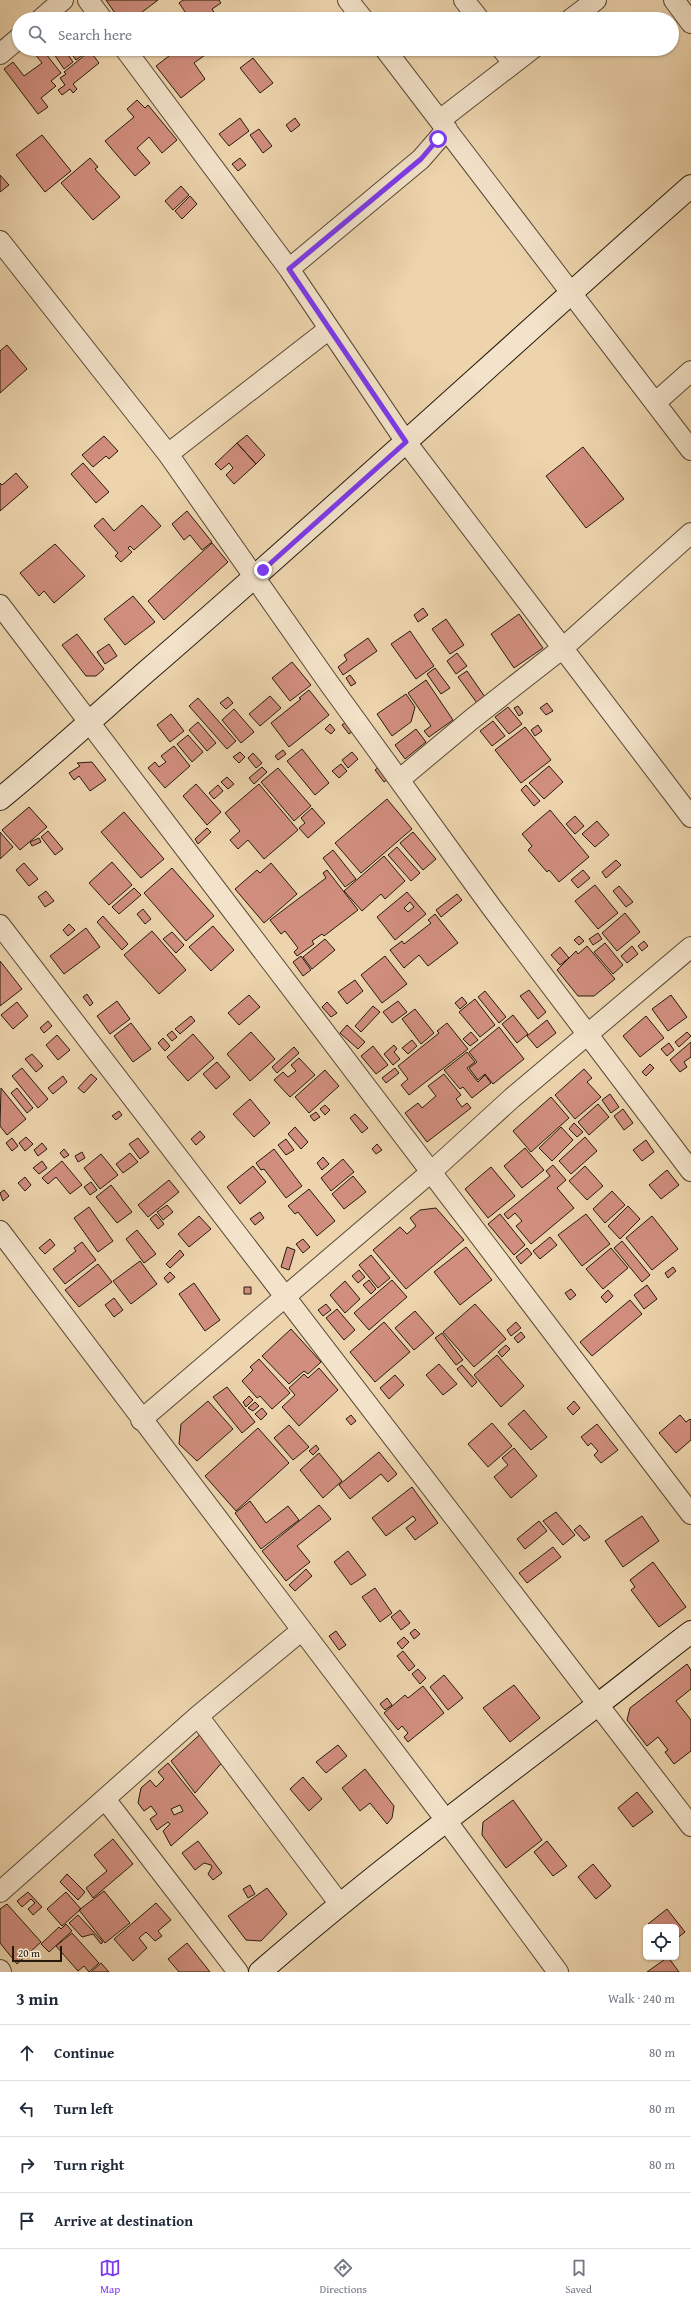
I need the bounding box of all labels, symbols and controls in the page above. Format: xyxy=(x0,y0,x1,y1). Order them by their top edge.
search box xyxy=(12,12,679,56)
icon: search xyxy=(26,23,48,45)
text: Search here xyxy=(58,24,132,45)
route start xyxy=(429,130,447,148)
route end xyxy=(254,561,272,579)
map controls xyxy=(643,1924,679,1960)
button: locate xyxy=(643,1924,679,1960)
scale bar xyxy=(12,1944,62,1963)
text: 20 m xyxy=(18,1945,40,1961)
text: 3 min xyxy=(16,1986,58,2011)
text: Walk · 240 m xyxy=(608,1989,675,2008)
icon: ahead xyxy=(16,2042,38,2064)
text: Continue xyxy=(54,2042,115,2063)
text: 80 m xyxy=(649,2043,675,2062)
icon: left xyxy=(16,2098,38,2120)
text: Turn left xyxy=(54,2098,113,2119)
text: 80 m xyxy=(649,2099,675,2118)
icon: right xyxy=(16,2154,38,2176)
text: Turn right xyxy=(54,2154,125,2175)
text: 80 m xyxy=(649,2155,675,2174)
icon: arrive xyxy=(16,2210,38,2232)
text: Arrive at destination xyxy=(54,2210,193,2231)
tab: Map xyxy=(99,2257,121,2297)
tab: Directions xyxy=(320,2257,367,2297)
tab: Saved xyxy=(565,2257,592,2297)

